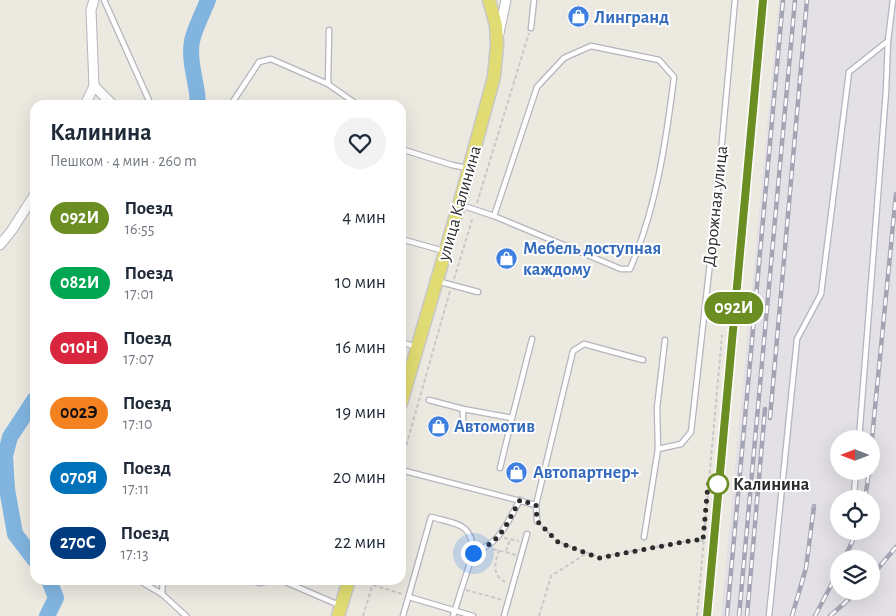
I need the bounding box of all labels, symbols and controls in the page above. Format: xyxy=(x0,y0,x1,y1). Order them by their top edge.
shop icon: Лингранд xyxy=(566,5,590,29)
place label: Лингранд xyxy=(594,9,669,27)
button: heart xyxy=(334,117,386,169)
text: Калинина xyxy=(50,121,152,145)
street label: улица Калинина xyxy=(435,144,485,264)
street label: Дорожная улица xyxy=(701,145,731,267)
text: Пешком · 4 мин · 260 m xyxy=(50,153,197,169)
text: Поезд xyxy=(124,199,173,218)
text: 4 мин xyxy=(342,208,386,227)
text: 092И xyxy=(60,209,99,227)
text: 16:55 xyxy=(124,221,154,237)
place label: Мебель доступная каждому xyxy=(523,240,661,279)
shop icon: Мебель доступная каждому xyxy=(495,246,519,270)
text: Поезд xyxy=(125,264,173,283)
text: 10 мин xyxy=(335,273,386,292)
text: 082И xyxy=(60,274,100,292)
text: 17:01 xyxy=(125,286,154,302)
line badge: 092И xyxy=(699,292,769,324)
text: 092И xyxy=(714,299,754,317)
text: Поезд xyxy=(123,329,172,348)
text: 16 мин xyxy=(336,338,386,357)
text: 010Н xyxy=(60,339,98,357)
text: 17:07 xyxy=(123,351,154,367)
text: Поезд xyxy=(123,394,171,413)
text: 19 мин xyxy=(336,403,386,422)
text: 002Э xyxy=(60,404,98,422)
shop icon: Автомотив xyxy=(426,414,450,438)
text: 17:10 xyxy=(123,416,153,432)
place label: Автомотив xyxy=(454,418,535,436)
north arrow xyxy=(830,430,880,480)
map controls xyxy=(830,430,880,600)
text: Поезд xyxy=(122,459,171,478)
shop icon: Автопартнер+ xyxy=(505,460,529,484)
place label: Автопартнер+ xyxy=(533,464,640,482)
text: 20 мин xyxy=(333,468,386,487)
text: 070Я xyxy=(60,469,97,487)
marker: Калинина xyxy=(707,473,729,495)
place label: Калинина xyxy=(733,476,810,494)
text: 17:11 xyxy=(122,481,149,497)
button: locate xyxy=(830,490,880,540)
text: Поезд xyxy=(121,524,169,543)
text: 22 мин xyxy=(334,533,386,552)
text: 270С xyxy=(60,534,96,552)
your location xyxy=(461,541,486,566)
text: 17:13 xyxy=(121,546,149,562)
button: layers xyxy=(830,550,880,600)

